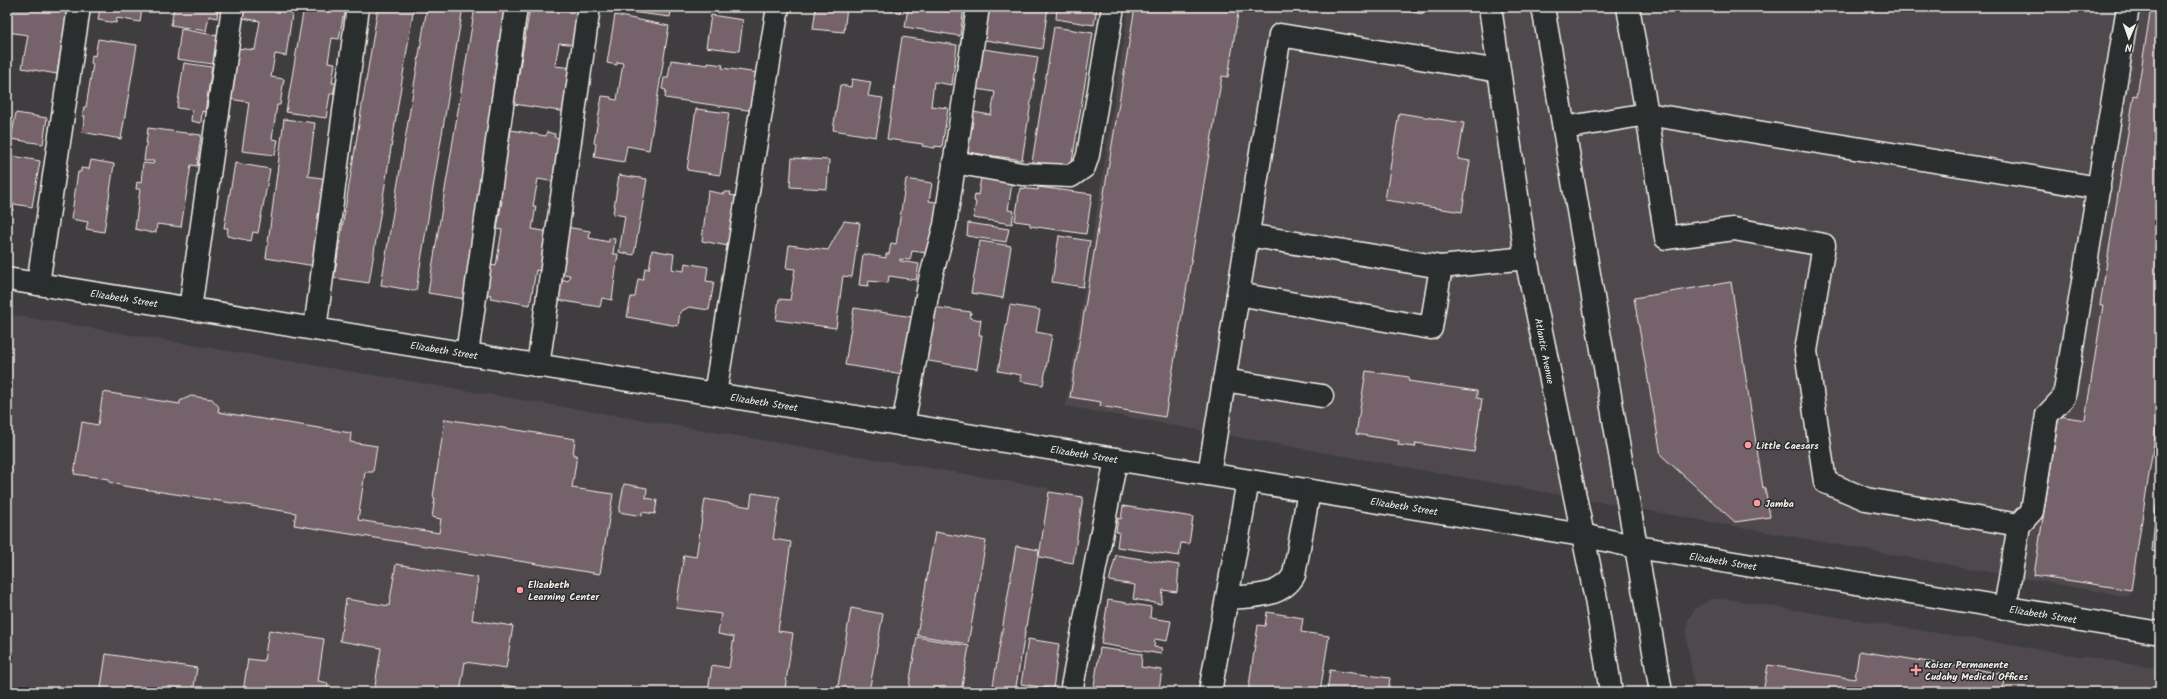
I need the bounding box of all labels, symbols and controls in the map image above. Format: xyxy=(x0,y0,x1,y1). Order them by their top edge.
north arrow xyxy=(2109,18,2149,58)
text: N xyxy=(2125,38,2132,56)
street label: Elizabeth Street xyxy=(89,286,159,312)
street label: Atlantic Avenue xyxy=(1530,317,1558,386)
street label: Elizabeth Street xyxy=(409,338,479,364)
street label: Elizabeth Street xyxy=(729,390,799,416)
place label: Little Caesars xyxy=(1756,438,1819,454)
marker: Little Caesars xyxy=(1743,440,1753,450)
street label: Elizabeth Street xyxy=(1049,442,1119,468)
street label: Elizabeth Street xyxy=(1369,494,1439,520)
place label: Jamba xyxy=(1765,496,1794,512)
marker: Jamba xyxy=(1752,498,1762,508)
street label: Elizabeth Street xyxy=(1688,549,1758,575)
place label: Elizabeth Learning Center xyxy=(528,577,599,605)
marker: Elizabeth Learning Center xyxy=(515,585,525,595)
street label: Elizabeth Street xyxy=(2008,602,2078,628)
place label: Kaiser Permanente Cudahy Medical Offices xyxy=(1925,657,2029,685)
marker: Kaiser Permanente Cudahy Medical Offices xyxy=(1910,664,1922,676)

